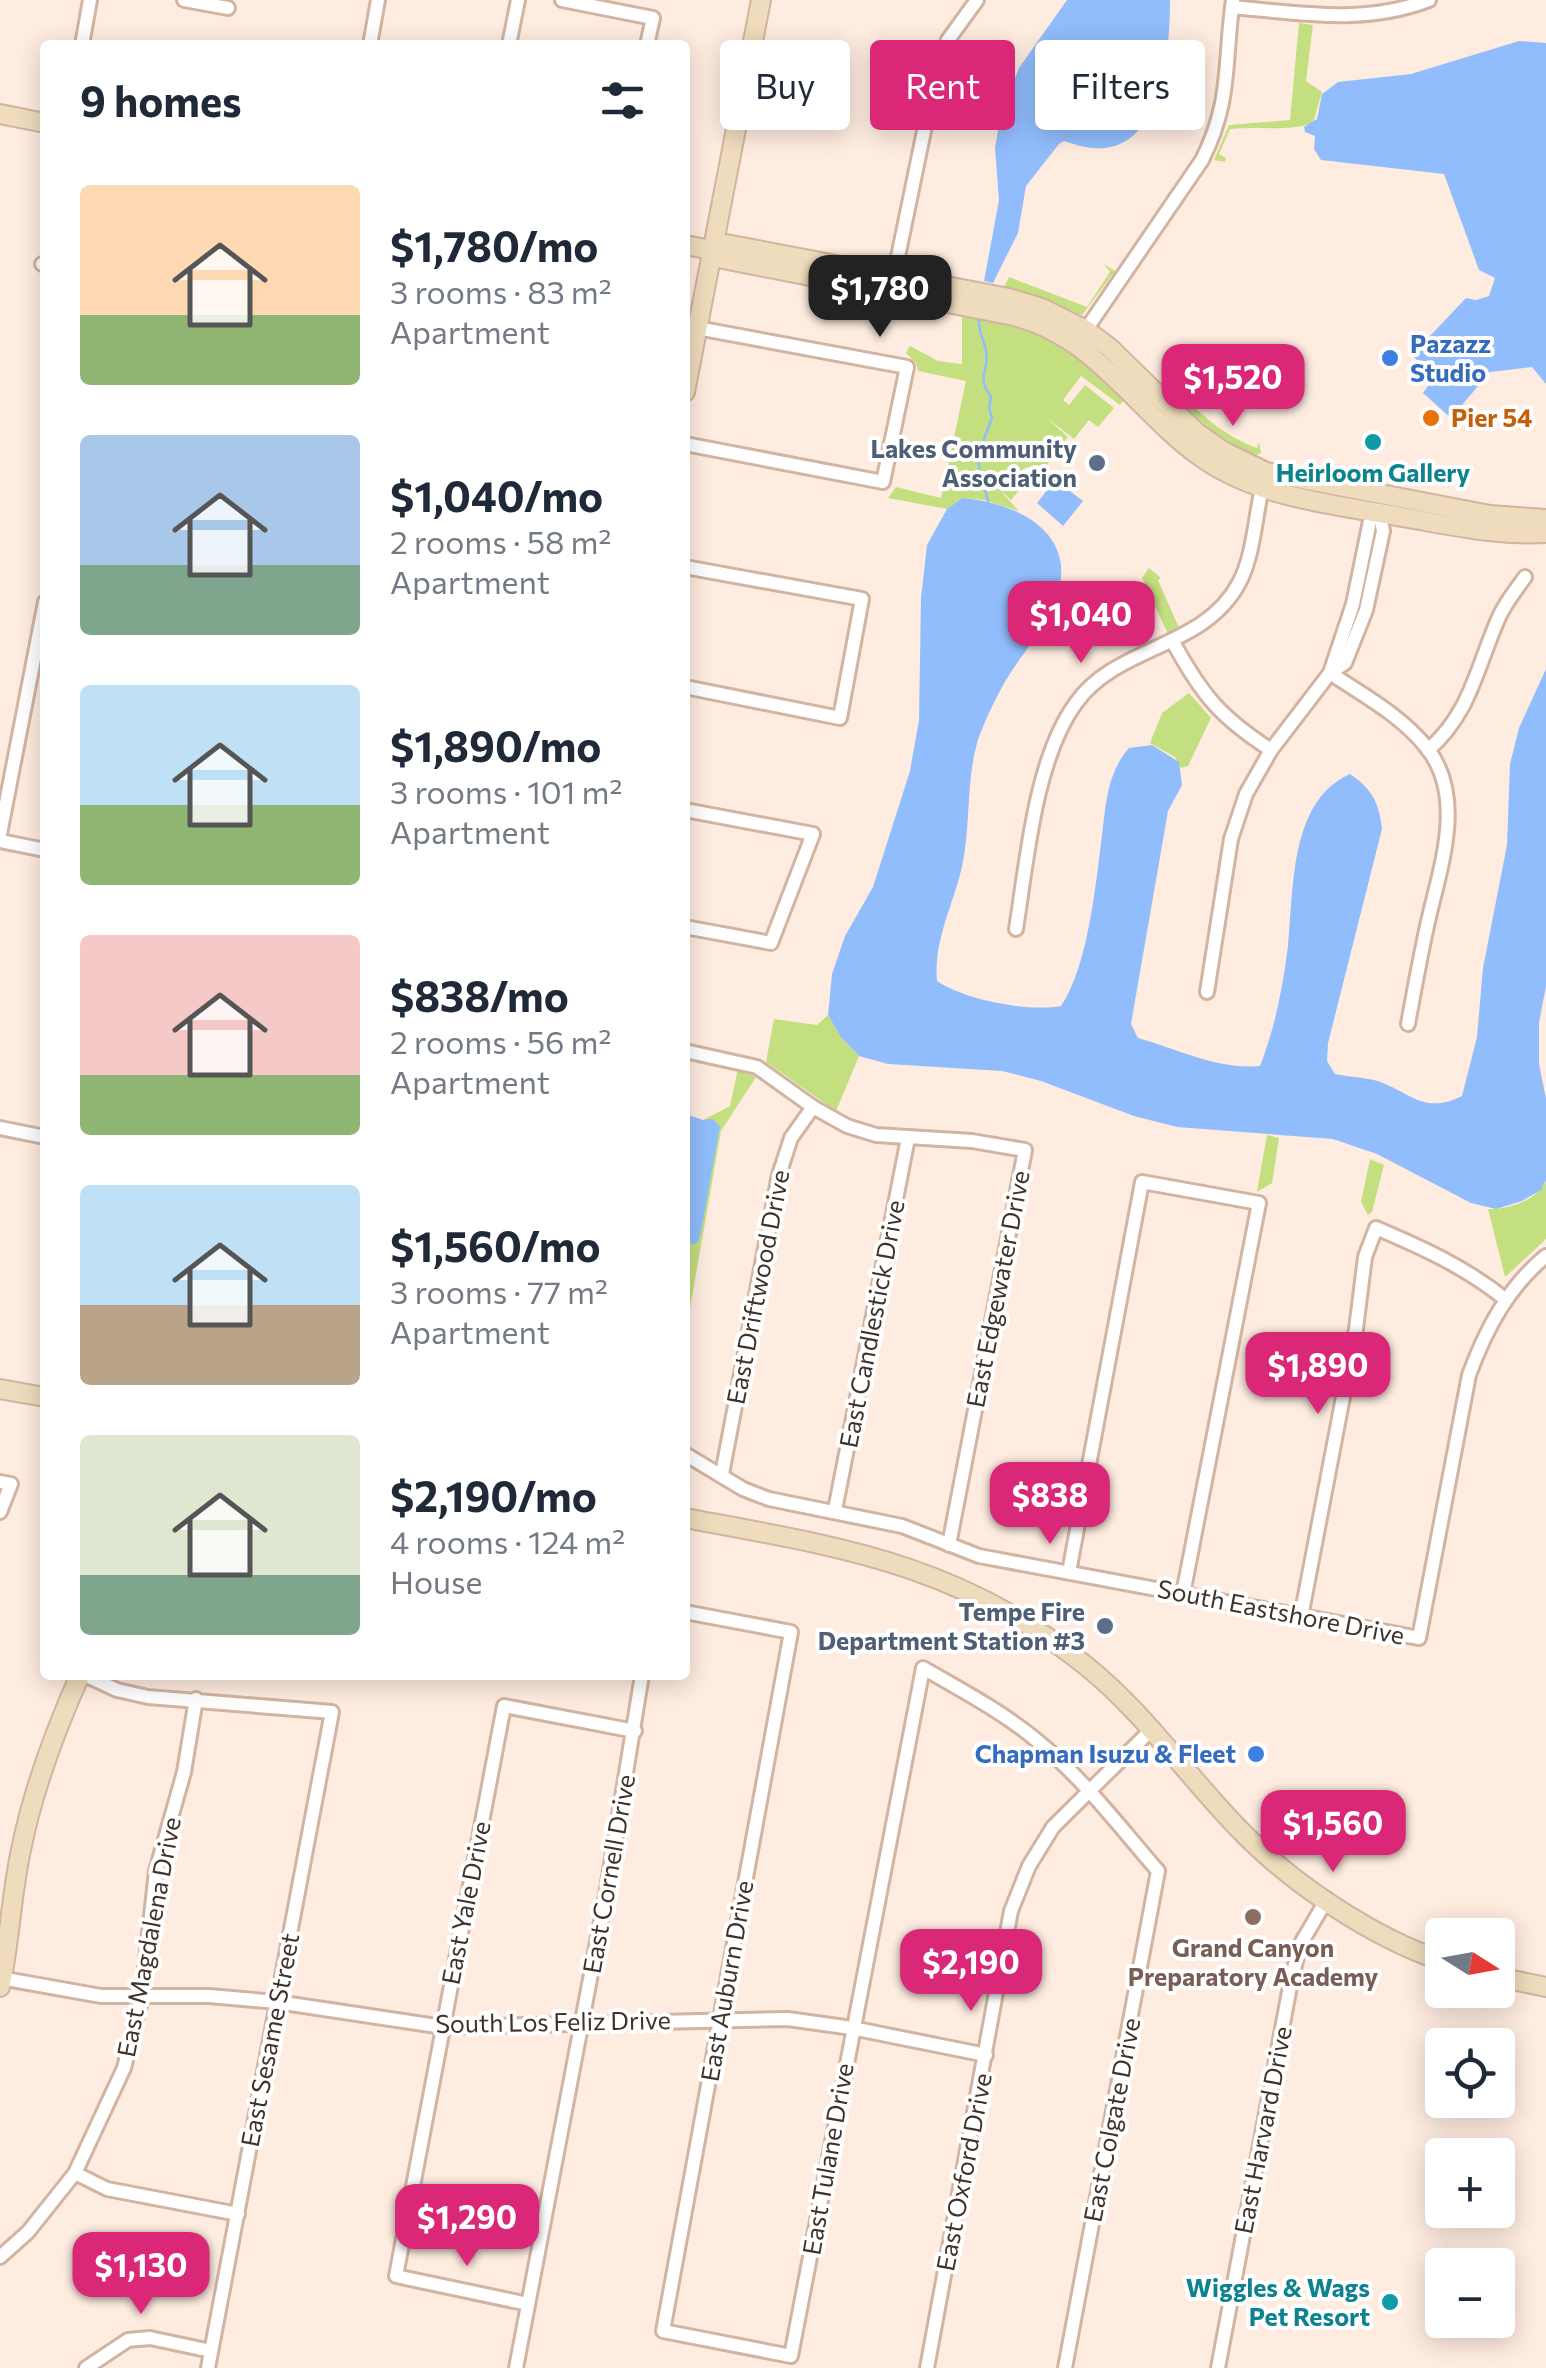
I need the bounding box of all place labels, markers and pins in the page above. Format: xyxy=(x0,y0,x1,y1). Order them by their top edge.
pin: $1,780 xyxy=(799,255,961,340)
place label: Pazazz Studio xyxy=(1410,328,1491,387)
pin: $1,520 xyxy=(1152,344,1314,429)
marker: Pazazz Studio xyxy=(1379,347,1401,369)
place label: Pier 54 xyxy=(1451,402,1532,432)
marker: Pier 54 xyxy=(1420,407,1442,429)
marker: Heirloom Gallery xyxy=(1362,431,1384,453)
place label: Lakes Community Association xyxy=(870,433,1077,492)
marker: Lakes Community Association xyxy=(1086,452,1108,474)
place label: Heirloom Gallery xyxy=(1276,457,1471,487)
pin: $1,040 xyxy=(1000,581,1162,666)
pin: $1,890 xyxy=(1237,1332,1399,1417)
pin: $838 xyxy=(991,1462,1109,1547)
place label: Tempe Fire Department Station #3 xyxy=(818,1596,1085,1655)
marker: Tempe Fire Department Station #3 xyxy=(1094,1615,1116,1637)
place label: Chapman Isuzu & Fleet xyxy=(975,1738,1236,1768)
marker: Chapman Isuzu & Fleet xyxy=(1245,1743,1267,1765)
pin: $1,560 xyxy=(1252,1790,1414,1875)
marker: Grand Canyon Preparatory Academy xyxy=(1242,1906,1264,1928)
pin: $2,190 xyxy=(890,1929,1052,2014)
place label: Grand Canyon Preparatory Academy xyxy=(1128,1932,1378,1991)
pin: $1,290 xyxy=(386,2184,548,2269)
pin: $1,130 xyxy=(60,2232,222,2317)
place label: Wiggles & Wags Pet Resort xyxy=(1186,2272,1370,2331)
marker: Wiggles & Wags Pet Resort xyxy=(1379,2291,1401,2313)

